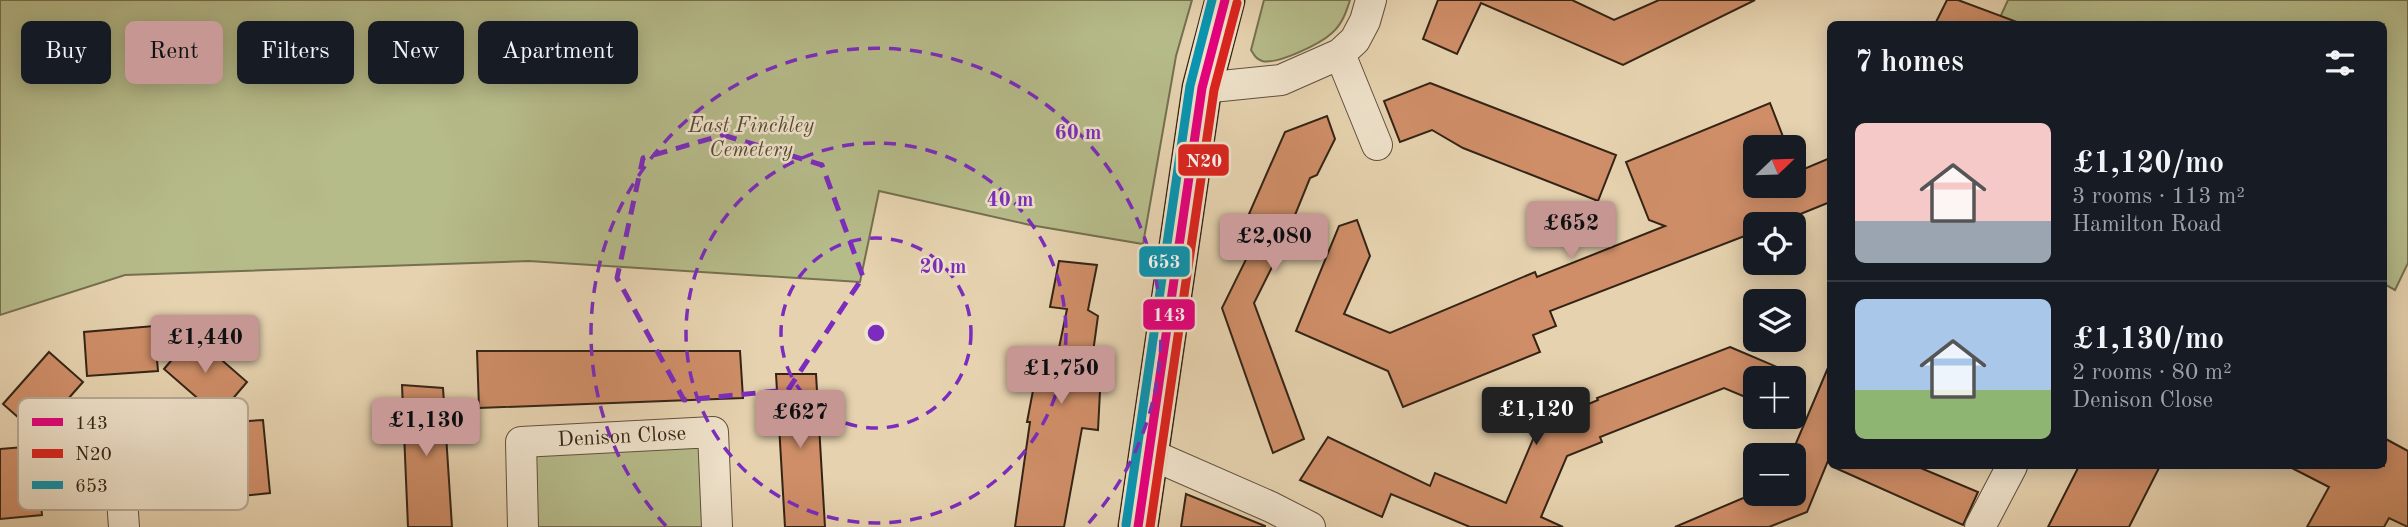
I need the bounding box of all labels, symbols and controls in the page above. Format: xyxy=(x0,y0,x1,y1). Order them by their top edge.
chip: Buy xyxy=(21,21,111,84)
chip: Rent xyxy=(125,21,223,84)
chip: Filters xyxy=(237,21,354,84)
chip: New xyxy=(368,21,464,84)
chip: Apartment xyxy=(478,21,638,84)
icon: filters xyxy=(2321,44,2359,82)
text: 7 homes xyxy=(1855,48,1964,78)
park label: East Finchley Cemetery xyxy=(687,116,814,161)
text: 60 m xyxy=(1054,123,1102,144)
north arrow xyxy=(1743,135,1806,198)
map controls xyxy=(1743,135,1806,506)
line badge: N20 xyxy=(1177,143,1230,177)
text: £1,120/mo xyxy=(2072,149,2224,179)
icon: home xyxy=(1911,151,1995,235)
text: N20 xyxy=(1186,153,1222,172)
text: 3 rooms · 113 m² xyxy=(2072,185,2245,208)
text: 40 m xyxy=(986,190,1034,211)
pin: £652 xyxy=(1530,202,1612,261)
text: £652 xyxy=(1543,212,1599,235)
button: locate xyxy=(1743,212,1806,275)
text: Hamilton Road xyxy=(2072,213,2222,236)
pin: £2,080 xyxy=(1217,215,1331,274)
text: £2,080 xyxy=(1236,225,1312,248)
line badge: 653 xyxy=(1138,245,1191,278)
text: 653 xyxy=(1147,254,1181,273)
text: 20 m xyxy=(919,257,967,278)
button: layers xyxy=(1743,289,1806,352)
line badge: 143 xyxy=(1142,298,1196,331)
text: 143 xyxy=(1152,307,1186,326)
pin: £1,440 xyxy=(148,316,262,375)
centre of rings xyxy=(864,321,888,345)
text: £1,130/mo xyxy=(2072,325,2224,355)
text: £1,440 xyxy=(167,326,243,349)
icon: home xyxy=(1911,327,1995,411)
pin: £1,750 xyxy=(1004,346,1118,406)
text: £1,750 xyxy=(1023,357,1099,380)
text: 2 rooms · 80 m² xyxy=(2072,361,2232,384)
button: + xyxy=(1743,366,1806,429)
pin: £1,120 xyxy=(1479,388,1593,447)
text: Denison Close xyxy=(2072,389,2213,412)
pin: £627 xyxy=(759,391,841,450)
legend xyxy=(18,398,248,510)
pin: £1,130 xyxy=(369,398,483,458)
text: £1,120 xyxy=(1498,398,1574,421)
text: £627 xyxy=(772,401,828,424)
text: £1,130 xyxy=(388,409,464,432)
text: 143 xyxy=(75,415,108,434)
street label: Denison Close xyxy=(557,423,687,451)
button: − xyxy=(1743,443,1806,506)
text: N20 xyxy=(75,446,112,465)
text: 653 xyxy=(75,478,108,497)

